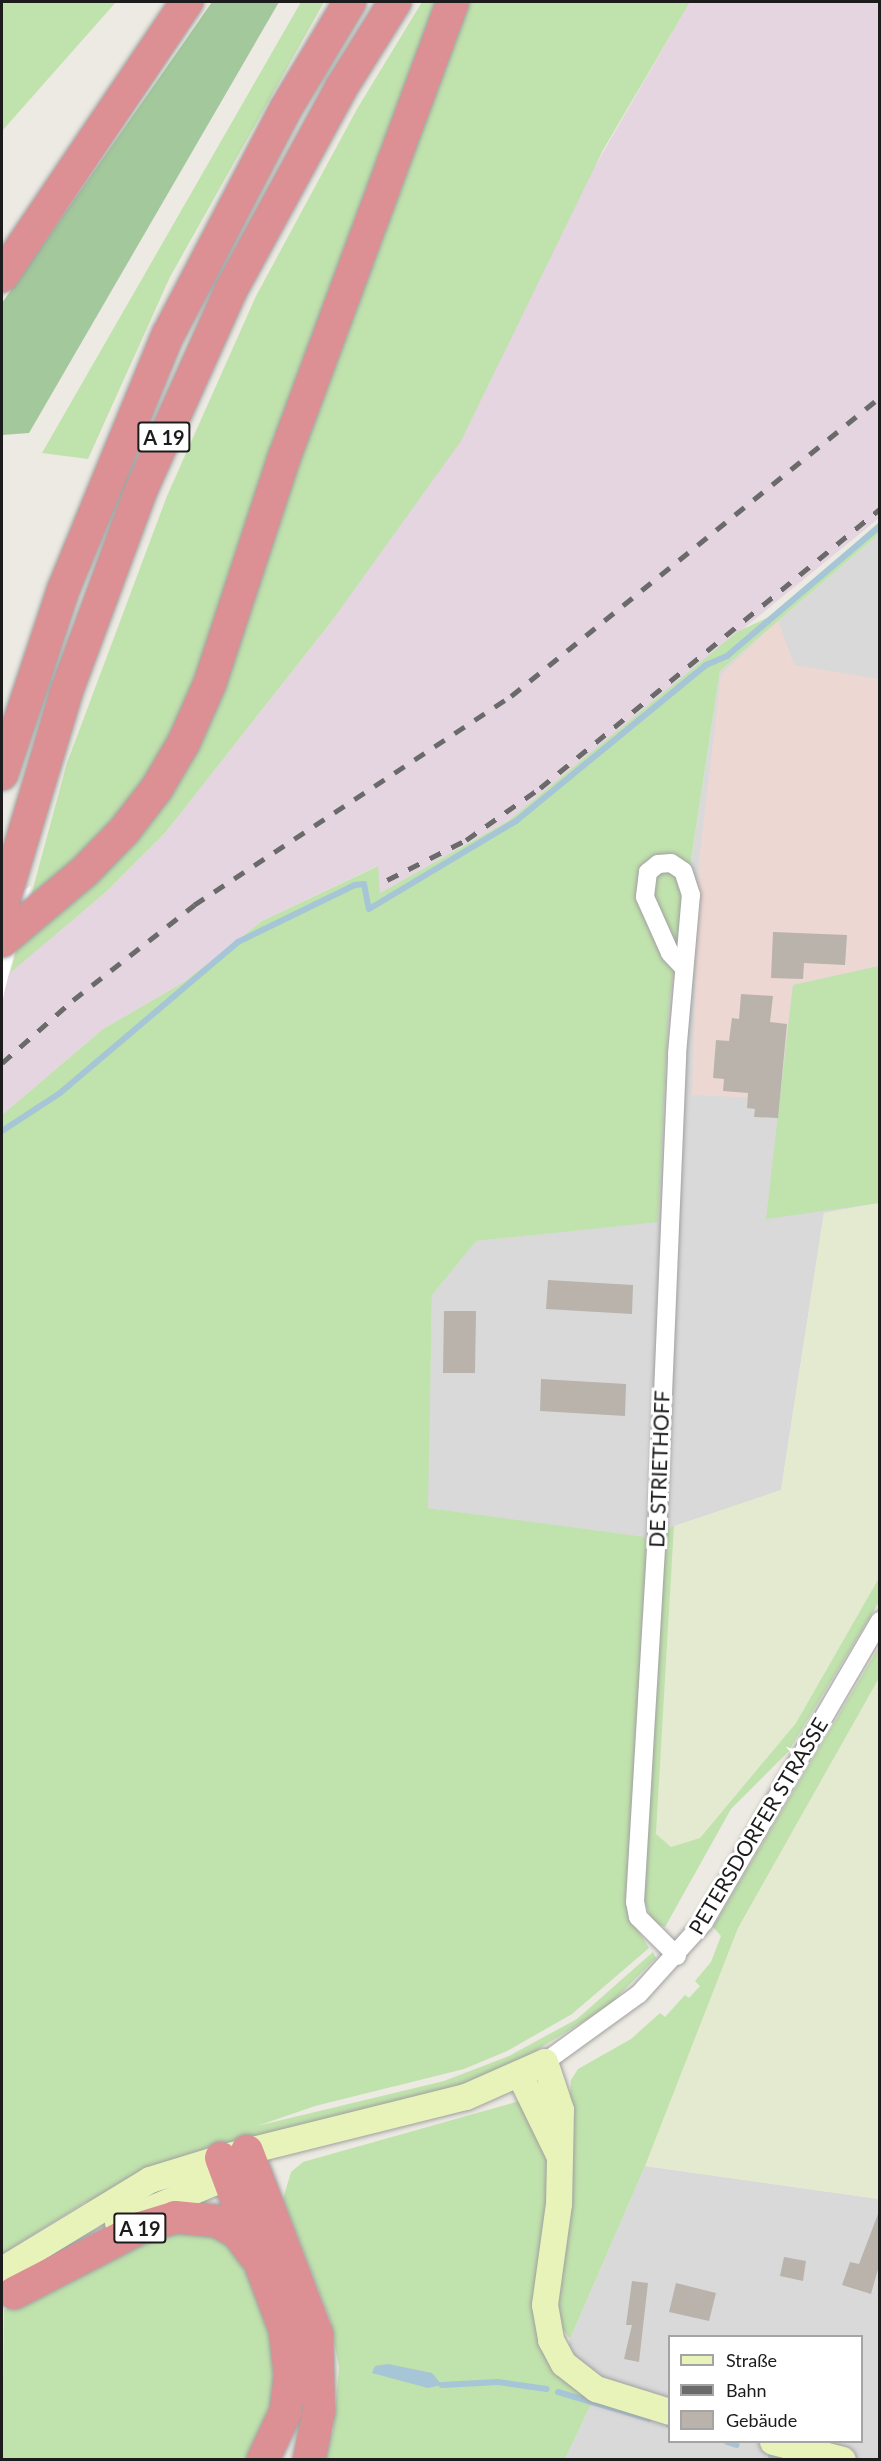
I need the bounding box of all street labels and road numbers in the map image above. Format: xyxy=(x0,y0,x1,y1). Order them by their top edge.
road number: A 19 xyxy=(137,420,191,454)
street label: DE STRIETHOFF xyxy=(644,1390,674,1548)
street label: PETERSDORFER STRASSE xyxy=(683,1713,833,1939)
road number: A 19 xyxy=(113,2211,167,2245)

